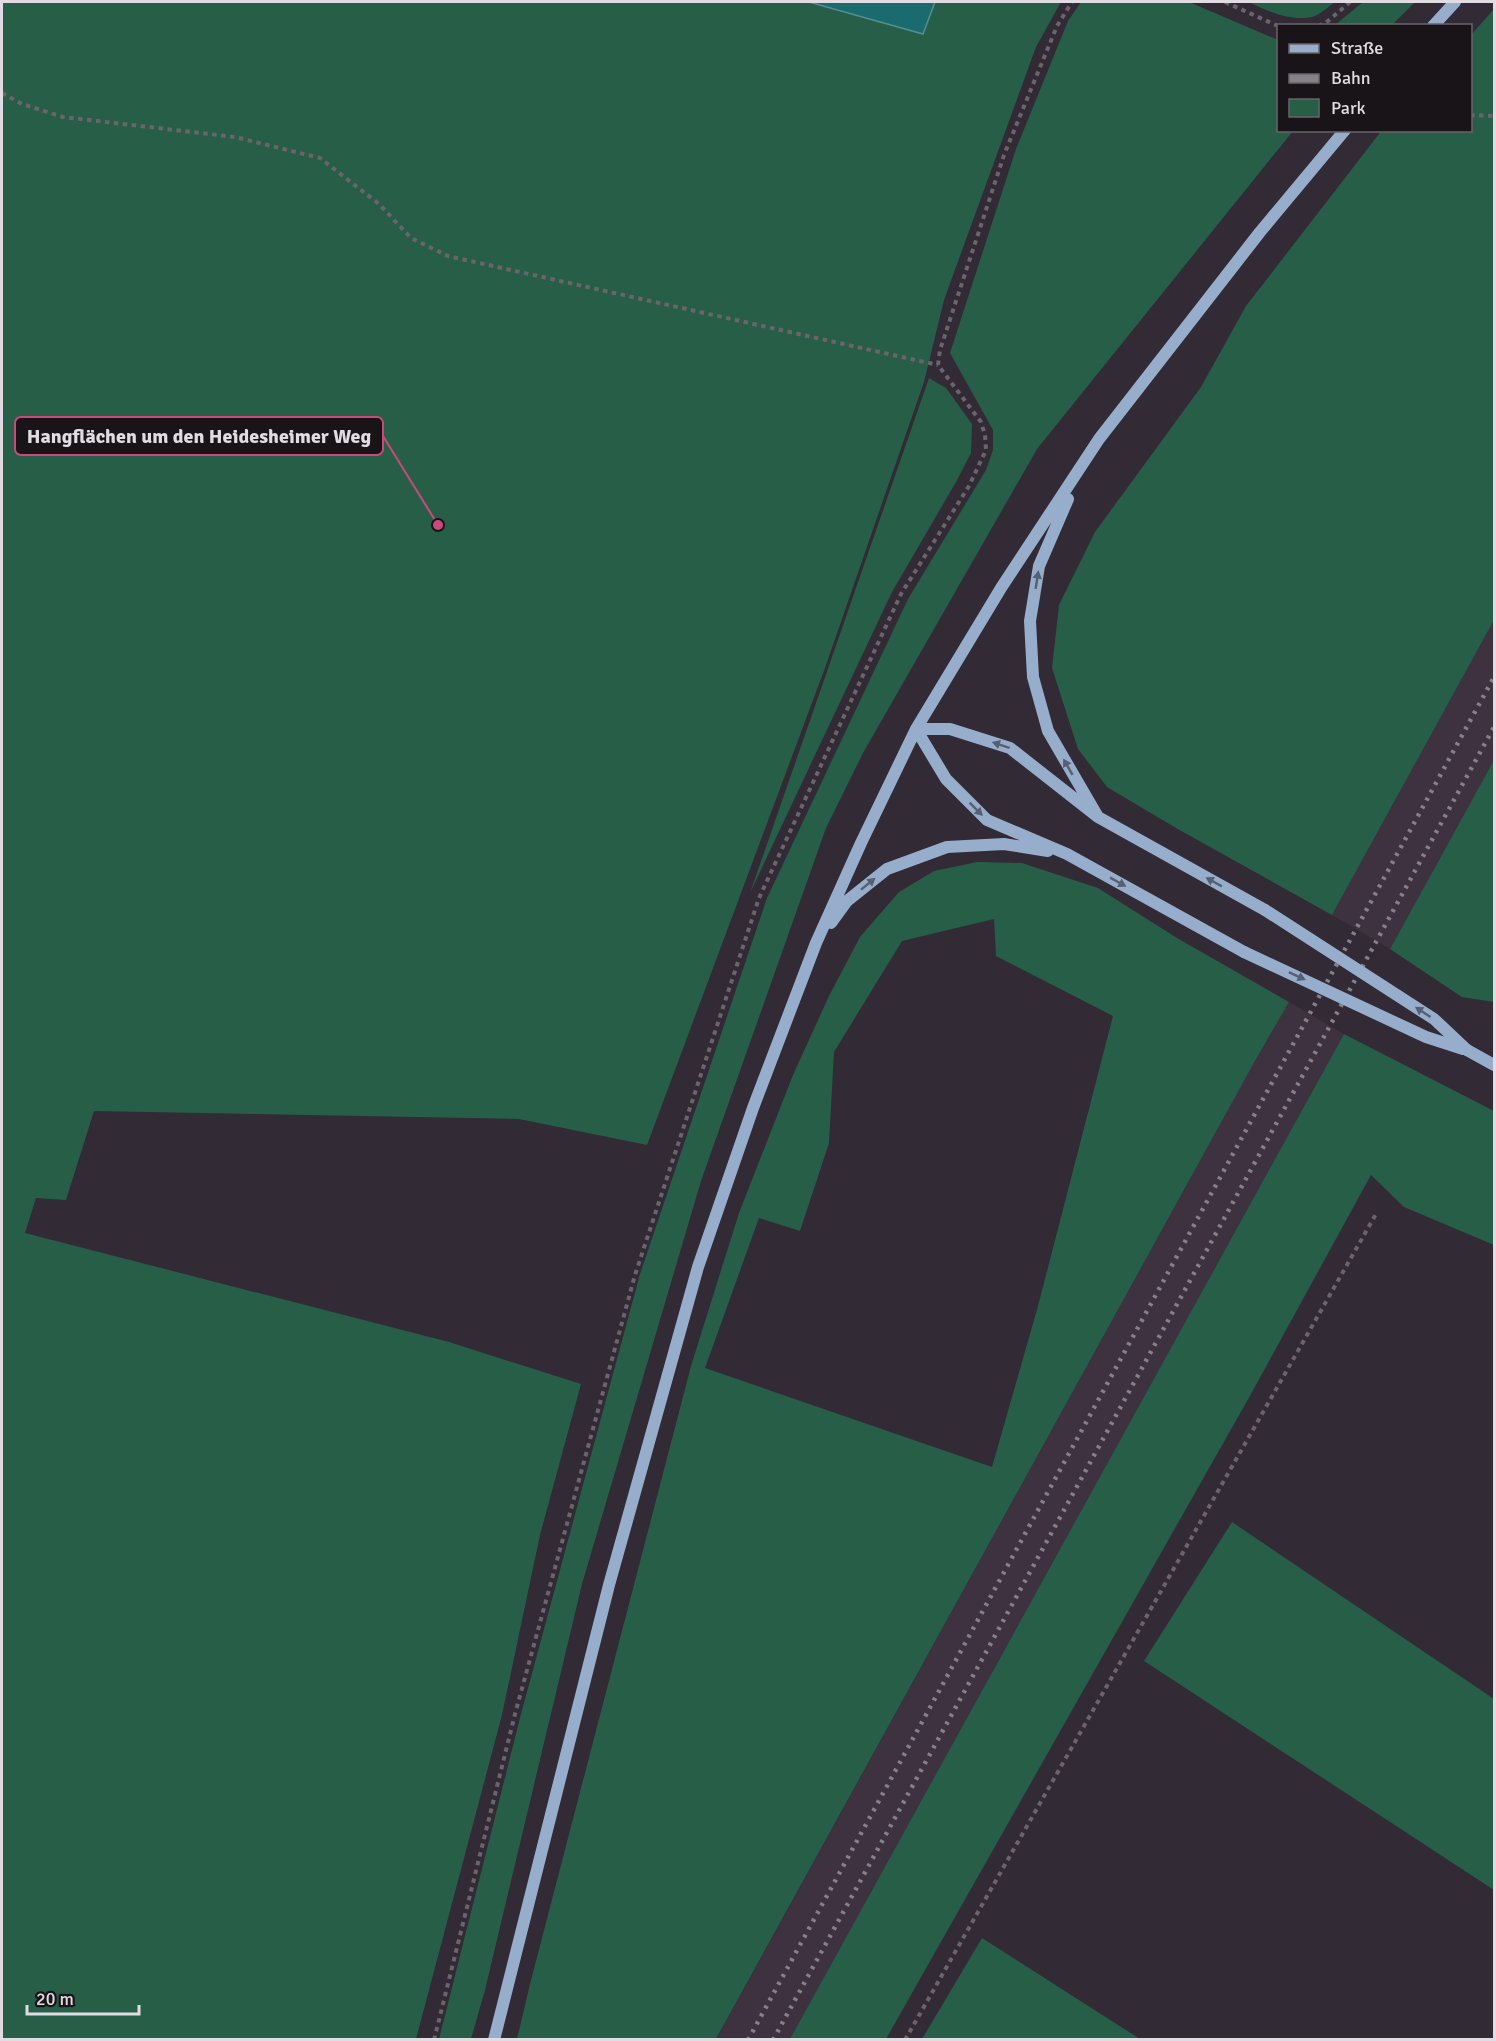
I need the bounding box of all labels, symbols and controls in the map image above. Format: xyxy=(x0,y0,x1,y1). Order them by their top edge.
legend xyxy=(1277,24,1472,132)
text: Straße xyxy=(1331,37,1383,59)
text: Bahn xyxy=(1331,67,1371,89)
text: Park xyxy=(1331,97,1366,119)
callout: Hangflächen um den Heidesheimer Weg xyxy=(15,417,383,455)
text: Hangflächen um den Heidesheimer Weg xyxy=(27,424,371,449)
one-way arrow xyxy=(1033,571,1042,590)
one-way arrow xyxy=(992,740,1010,750)
one-way arrow xyxy=(1063,759,1074,775)
one-way arrow xyxy=(969,801,983,815)
one-way arrow xyxy=(860,877,876,890)
one-way arrow xyxy=(1110,877,1127,887)
one-way arrow xyxy=(1205,877,1222,887)
one-way arrow xyxy=(1288,972,1305,981)
one-way arrow xyxy=(1415,1007,1431,1018)
scale bar xyxy=(27,1978,140,2016)
text: 20 m xyxy=(36,1988,74,2010)

